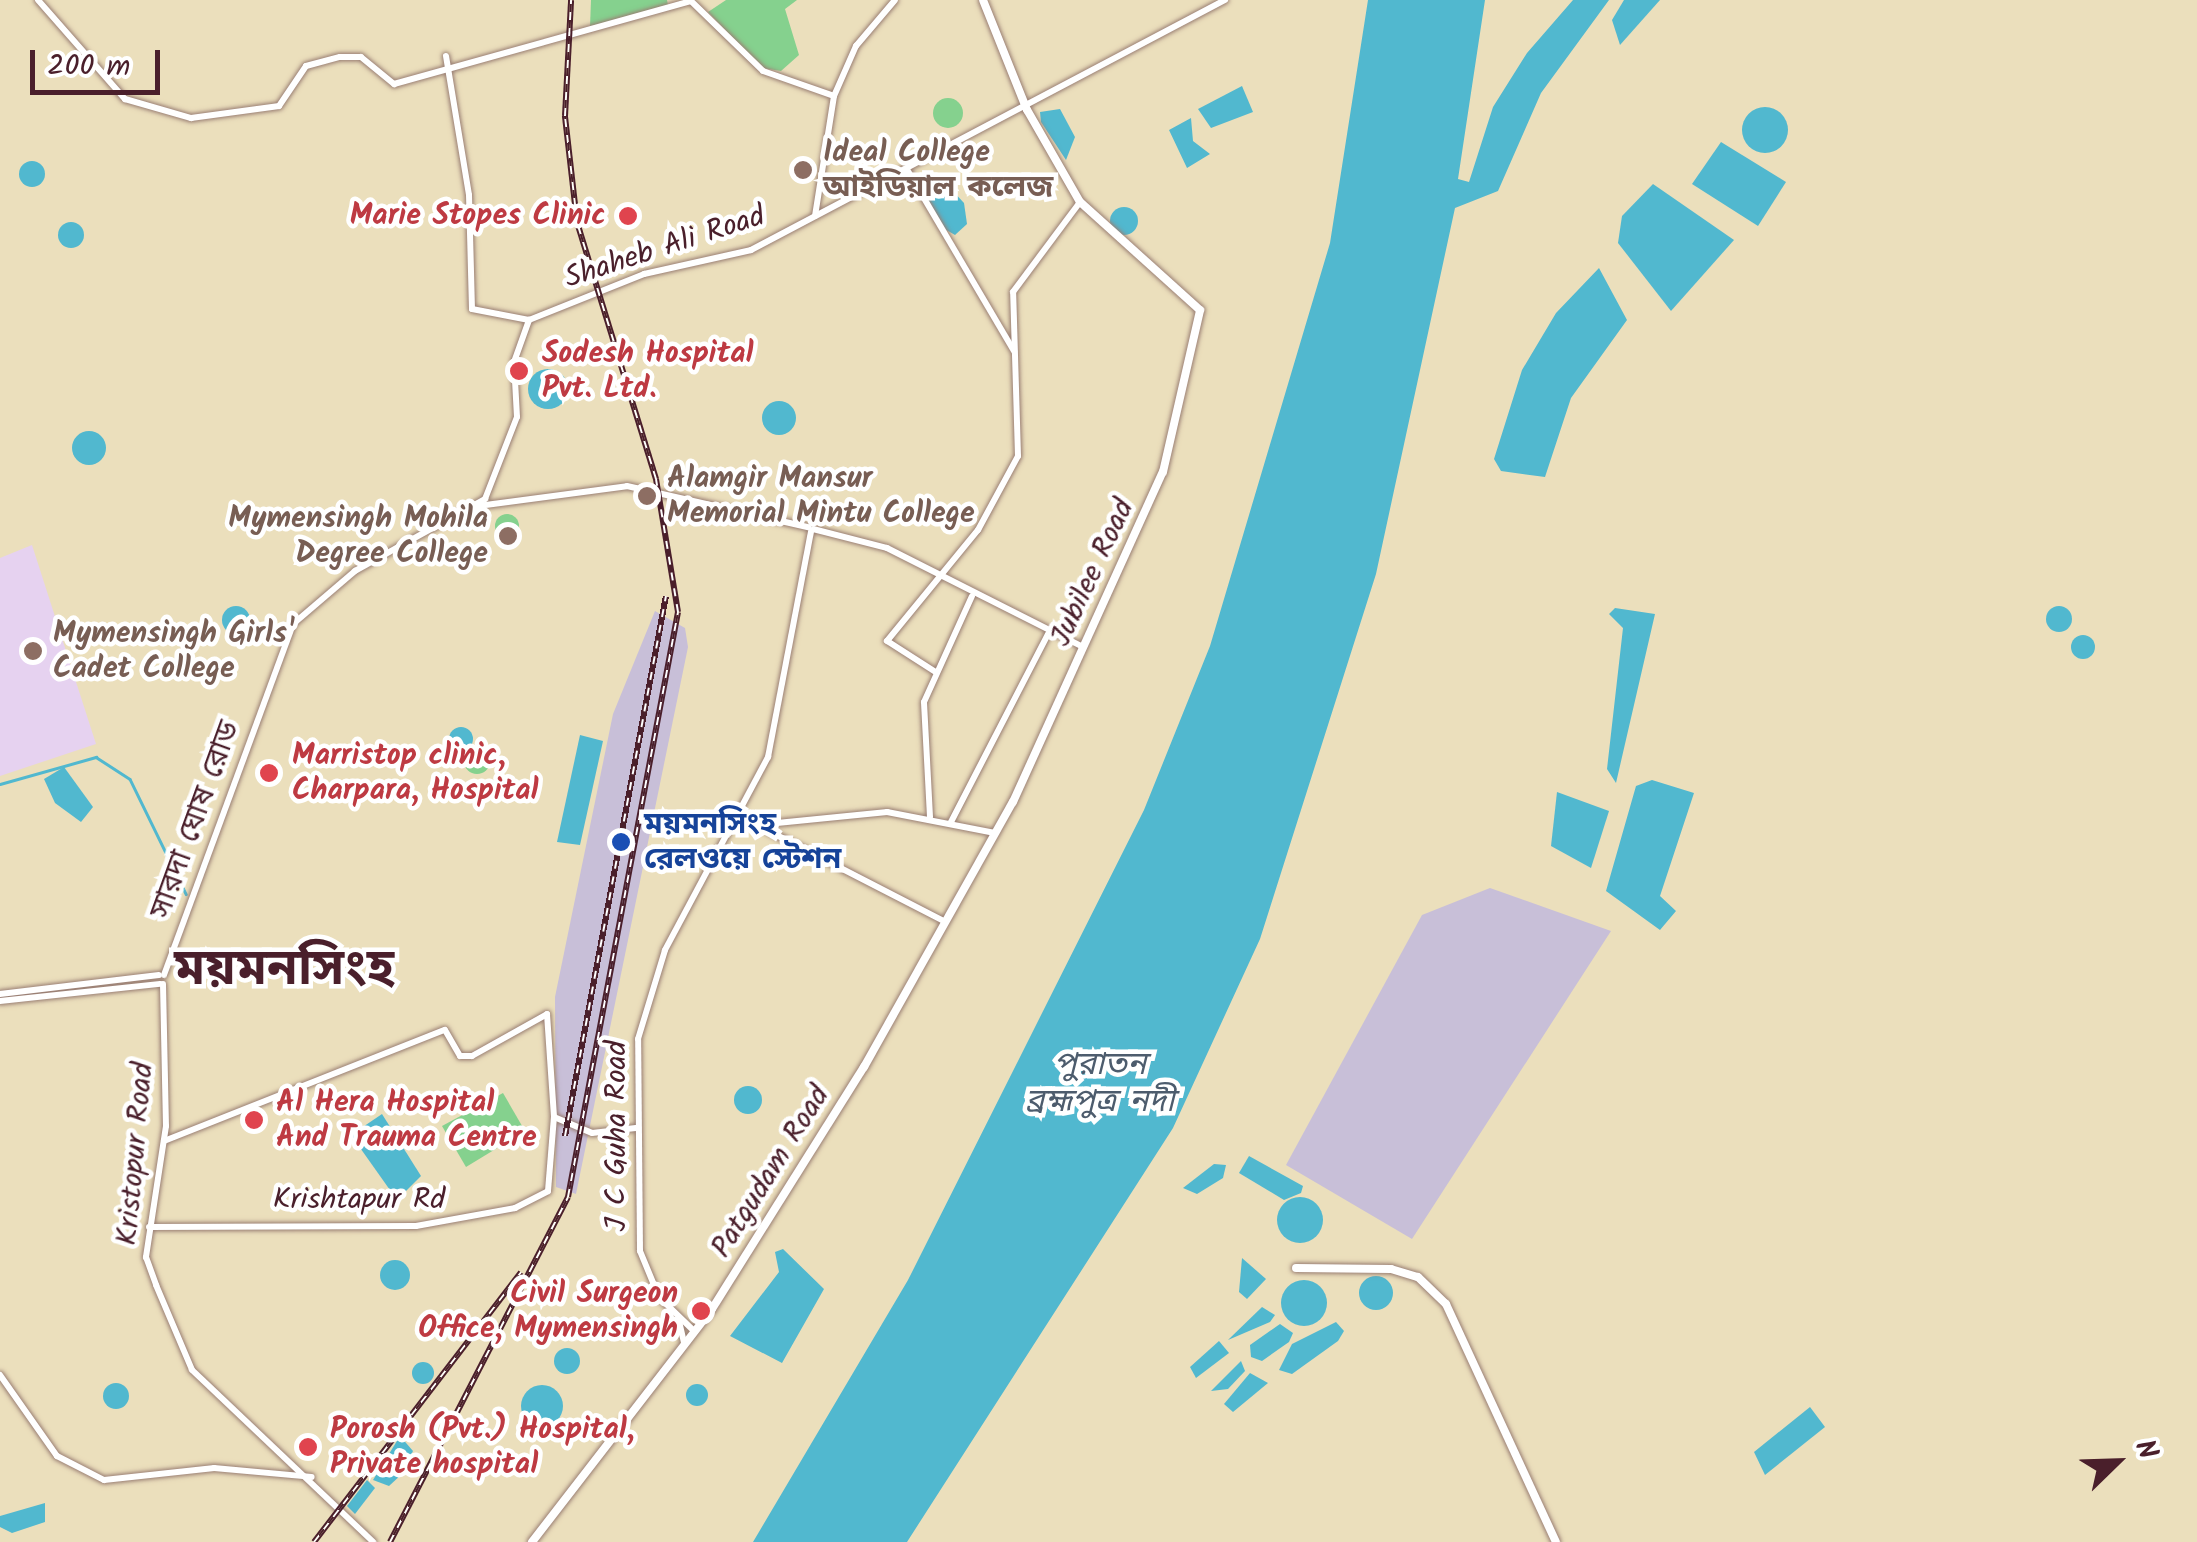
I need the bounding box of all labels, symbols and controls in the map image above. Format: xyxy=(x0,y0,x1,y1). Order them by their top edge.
scale bar xyxy=(35,30,165,92)
text: 200 m xyxy=(47,43,130,91)
place label: Ideal College আইডিয়াল কলেজ xyxy=(823,135,1053,206)
marker: Ideal College আইডিয়াল কলেজ xyxy=(792,159,814,181)
place label: Marie Stopes Clinic xyxy=(350,198,606,234)
street label: Shaheb Ali Road xyxy=(560,199,770,297)
marker: Marie Stopes Clinic xyxy=(615,203,641,229)
place label: Sodesh Hospital Pvt. Ltd. xyxy=(542,336,753,406)
marker: Sodesh Hospital Pvt. Ltd. xyxy=(506,358,532,384)
place label: Alamgir Mansur Memorial Mintu College xyxy=(667,461,975,532)
marker: Alamgir Mansur Memorial Mintu College xyxy=(636,485,658,507)
street label: Jubilee Road xyxy=(1043,494,1143,652)
place label: Mymensingh Mohila Degree College xyxy=(228,501,488,572)
marker: Mymensingh Mohila Degree College xyxy=(497,525,519,547)
place label: Mymensingh Girls' Cadet College xyxy=(53,616,294,686)
marker: Mymensingh Girls' Cadet College xyxy=(22,640,44,662)
street label: সারদা ঘোষ রোড xyxy=(144,716,248,924)
place label: Marristop clinic, Charpara, Hospital xyxy=(292,738,539,808)
marker: Marristop clinic, Charpara, Hospital xyxy=(256,760,282,786)
place label: ময়মনসিংহ রেলওয়ে স্টেশন xyxy=(644,807,841,878)
marker: ময়মনসিংহ রেলওয়ে স্টেশন xyxy=(608,829,634,855)
district label: ময়মনসিংহ xyxy=(174,942,394,1002)
street label: J C Guha Road xyxy=(599,1040,635,1232)
water label: পুরাতন ব্রহ্মপুত্র নদী xyxy=(1026,1048,1174,1123)
street label: Kristopur Road xyxy=(110,1061,162,1247)
street label: Patgudam Road xyxy=(704,1079,838,1265)
place label: Al Hera Hospital And Trauma Centre xyxy=(276,1085,537,1156)
marker: Al Hera Hospital And Trauma Centre xyxy=(241,1107,267,1133)
street label: Krishtapur Rd xyxy=(273,1182,445,1218)
place label: Civil Surgeon Office, Mymensingh xyxy=(418,1276,678,1346)
marker: Civil Surgeon Office, Mymensingh xyxy=(688,1298,714,1324)
place label: Porosh (Pvt.) Hospital, Private hospital xyxy=(330,1412,635,1482)
north arrow xyxy=(2067,1412,2167,1512)
text: N xyxy=(2121,1433,2169,1467)
marker: Porosh (Pvt.) Hospital, Private hospital xyxy=(295,1434,321,1460)

